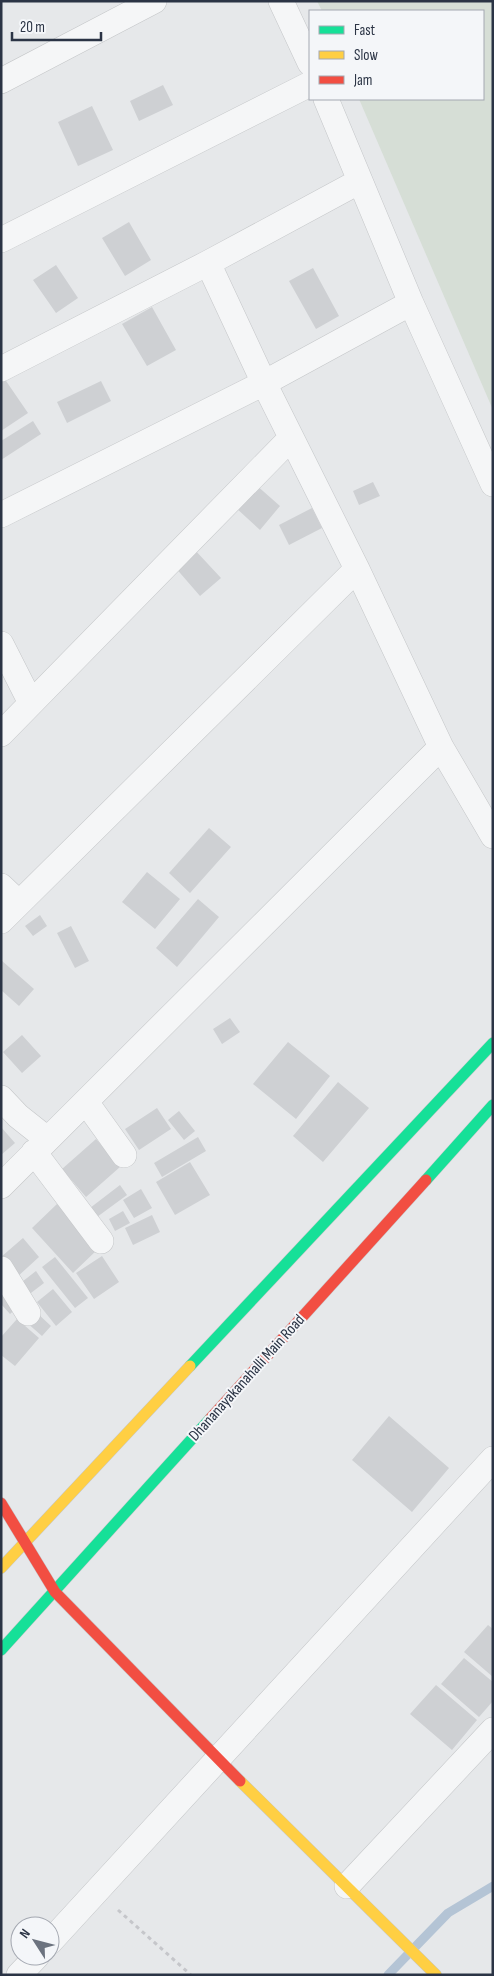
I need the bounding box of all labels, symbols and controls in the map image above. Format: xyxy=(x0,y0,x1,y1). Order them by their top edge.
scale bar xyxy=(12,10,101,42)
legend xyxy=(309,10,484,100)
text: 20 m xyxy=(20,18,45,37)
text: Fast xyxy=(354,21,376,40)
text: Slow xyxy=(354,46,378,65)
text: Jam xyxy=(353,71,372,90)
street label: Dhananayakanahalli Main Road xyxy=(185,1311,309,1445)
north arrow xyxy=(10,1916,60,1966)
text: N xyxy=(16,1926,34,1942)

